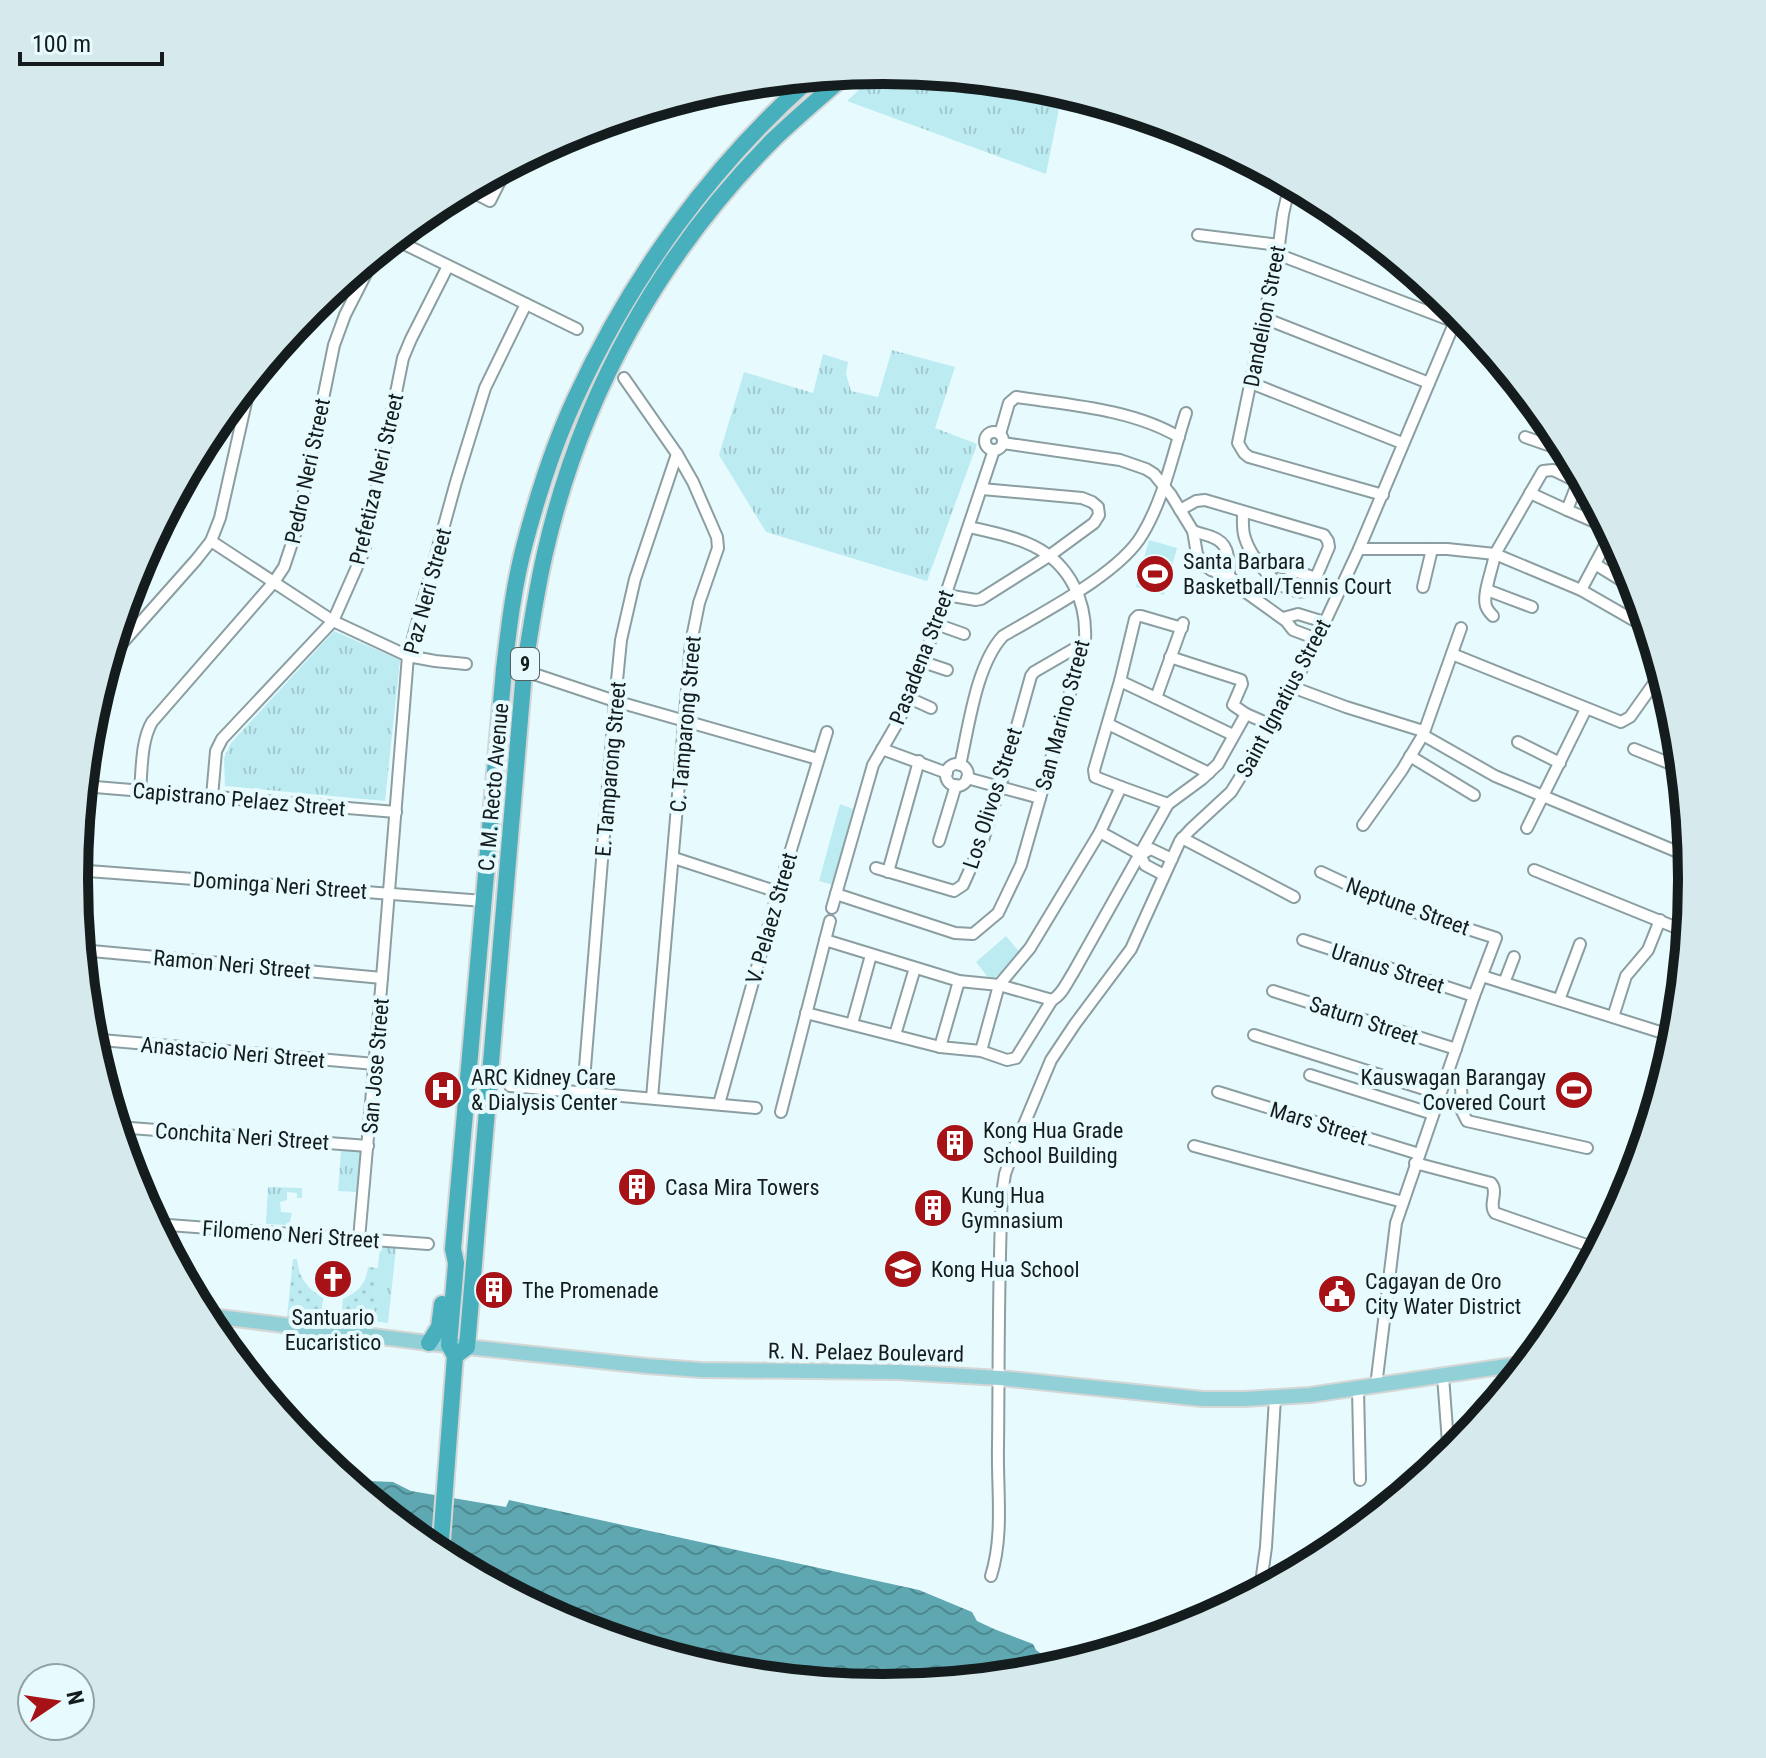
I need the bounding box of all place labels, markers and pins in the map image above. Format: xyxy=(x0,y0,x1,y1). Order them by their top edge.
place label: Santa Barbara Basketball/Tennis Court xyxy=(1183,549,1392,599)
sports icon: Santa Barbara Basketball/Tennis Court xyxy=(1134,553,1176,595)
place label: ARC Kidney Care & Dialysis Center xyxy=(471,1065,618,1115)
place label: Kauswagan Barangay Covered Court xyxy=(1360,1065,1546,1115)
hospital icon: ARC Kidney Care & Dialysis Center xyxy=(422,1069,464,1111)
sports icon: Kauswagan Barangay Covered Court xyxy=(1553,1069,1595,1111)
place label: Kong Hua Grade School Building xyxy=(983,1118,1123,1168)
building icon: Kong Hua Grade School Building xyxy=(934,1122,976,1164)
building icon: Casa Mira Towers xyxy=(616,1166,658,1208)
place label: Casa Mira Towers xyxy=(665,1175,820,1200)
place label: Kung Hua Gymnasium xyxy=(961,1183,1063,1233)
building icon: Kung Hua Gymnasium xyxy=(912,1187,954,1229)
school or university icon: Kong Hua School xyxy=(882,1248,924,1290)
place label: Kong Hua School xyxy=(931,1257,1080,1282)
church icon: Santuario Eucaristico xyxy=(312,1258,354,1300)
building icon: The Promenade xyxy=(473,1269,515,1311)
place label: Cagayan de Oro City Water District xyxy=(1365,1269,1521,1319)
public building icon: Cagayan de Oro City Water District xyxy=(1316,1273,1358,1315)
place label: The Promenade xyxy=(522,1278,658,1303)
place label: Santuario Eucaristico xyxy=(285,1305,381,1355)

